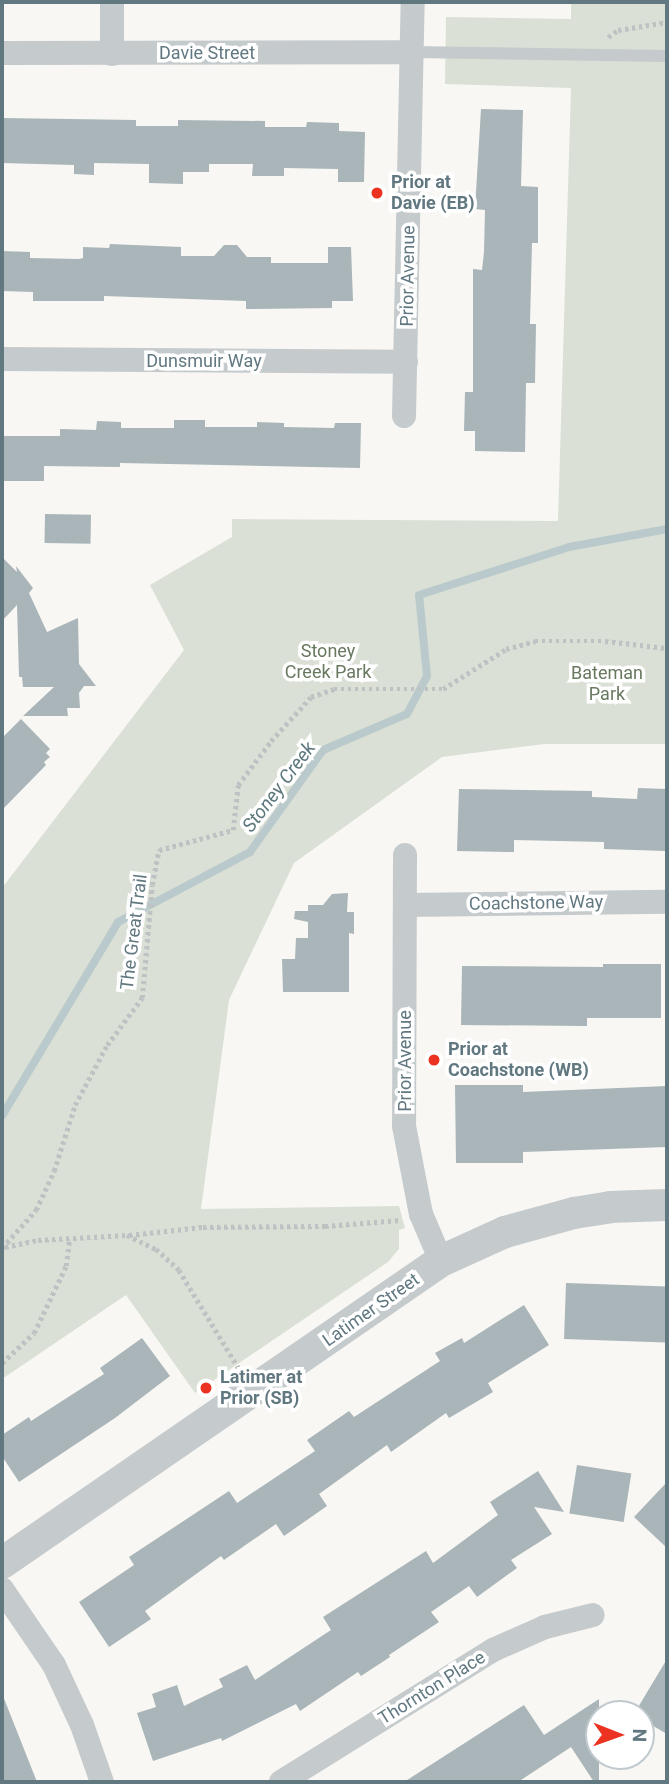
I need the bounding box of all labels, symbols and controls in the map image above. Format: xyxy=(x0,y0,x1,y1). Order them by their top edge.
street label: Davie Street xyxy=(159,42,255,64)
place label: Prior at Davie (EB) xyxy=(391,172,474,214)
marker: Prior at Davie (EB) xyxy=(369,185,385,201)
street label: Prior Avenue xyxy=(396,225,420,327)
street label: Dunsmuir Way xyxy=(146,350,262,372)
park label: Stoney Creek Park xyxy=(285,641,371,684)
park label: Bateman Park xyxy=(571,663,643,706)
water label: Stoney Creek xyxy=(238,737,320,837)
street label: The Great Trail xyxy=(116,873,152,991)
street label: Coachstone Way xyxy=(469,891,603,915)
street label: Prior Avenue xyxy=(394,1010,416,1112)
place label: Prior at Coachstone (WB) xyxy=(448,1039,589,1082)
marker: Prior at Coachstone (WB) xyxy=(426,1052,442,1068)
street label: Latimer Street xyxy=(318,1269,424,1351)
place label: Latimer at Prior (SB) xyxy=(220,1367,302,1410)
marker: Latimer at Prior (SB) xyxy=(198,1380,214,1396)
street label: Thornton Place xyxy=(375,1647,489,1729)
north arrow xyxy=(585,1700,655,1770)
text: N xyxy=(628,1728,651,1742)

